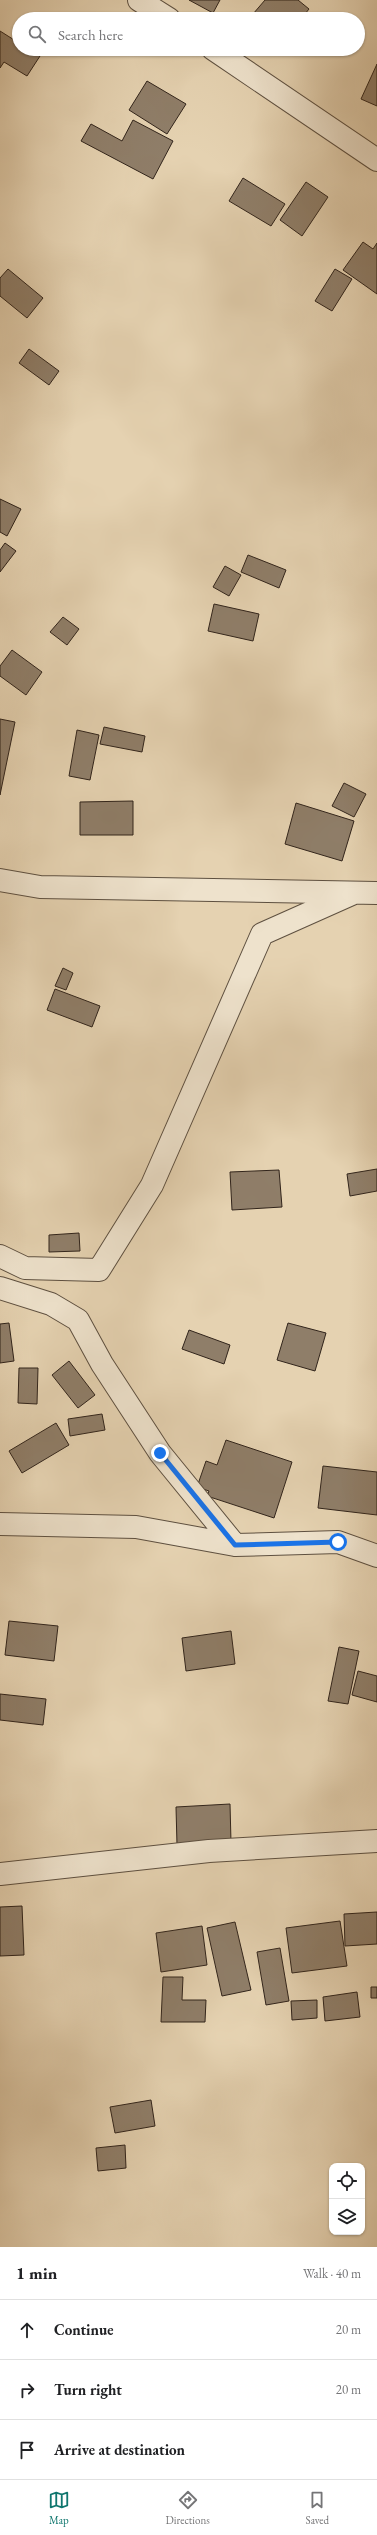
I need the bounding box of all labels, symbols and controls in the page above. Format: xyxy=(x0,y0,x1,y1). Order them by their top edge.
search box xyxy=(12,12,365,56)
icon: search xyxy=(26,23,48,45)
text: Search here xyxy=(58,25,123,44)
route end xyxy=(151,1444,169,1462)
route start xyxy=(329,1533,347,1551)
map controls xyxy=(329,2163,365,2235)
button: locate xyxy=(329,2163,365,2199)
button: layers xyxy=(329,2199,365,2235)
text: 1 min xyxy=(16,2262,57,2284)
text: Walk · 40 m xyxy=(303,2265,361,2282)
icon: ahead xyxy=(16,2319,38,2341)
text: Continue xyxy=(54,2320,114,2339)
text: 20 m xyxy=(336,2321,361,2338)
icon: right xyxy=(16,2379,38,2401)
text: Turn right xyxy=(54,2380,122,2399)
text: 20 m xyxy=(336,2381,361,2398)
icon: arrive xyxy=(16,2439,38,2461)
text: Arrive at destination xyxy=(54,2440,185,2459)
tab: Map xyxy=(48,2489,70,2527)
tab: Directions xyxy=(166,2489,210,2527)
tab: Saved xyxy=(306,2489,329,2527)

